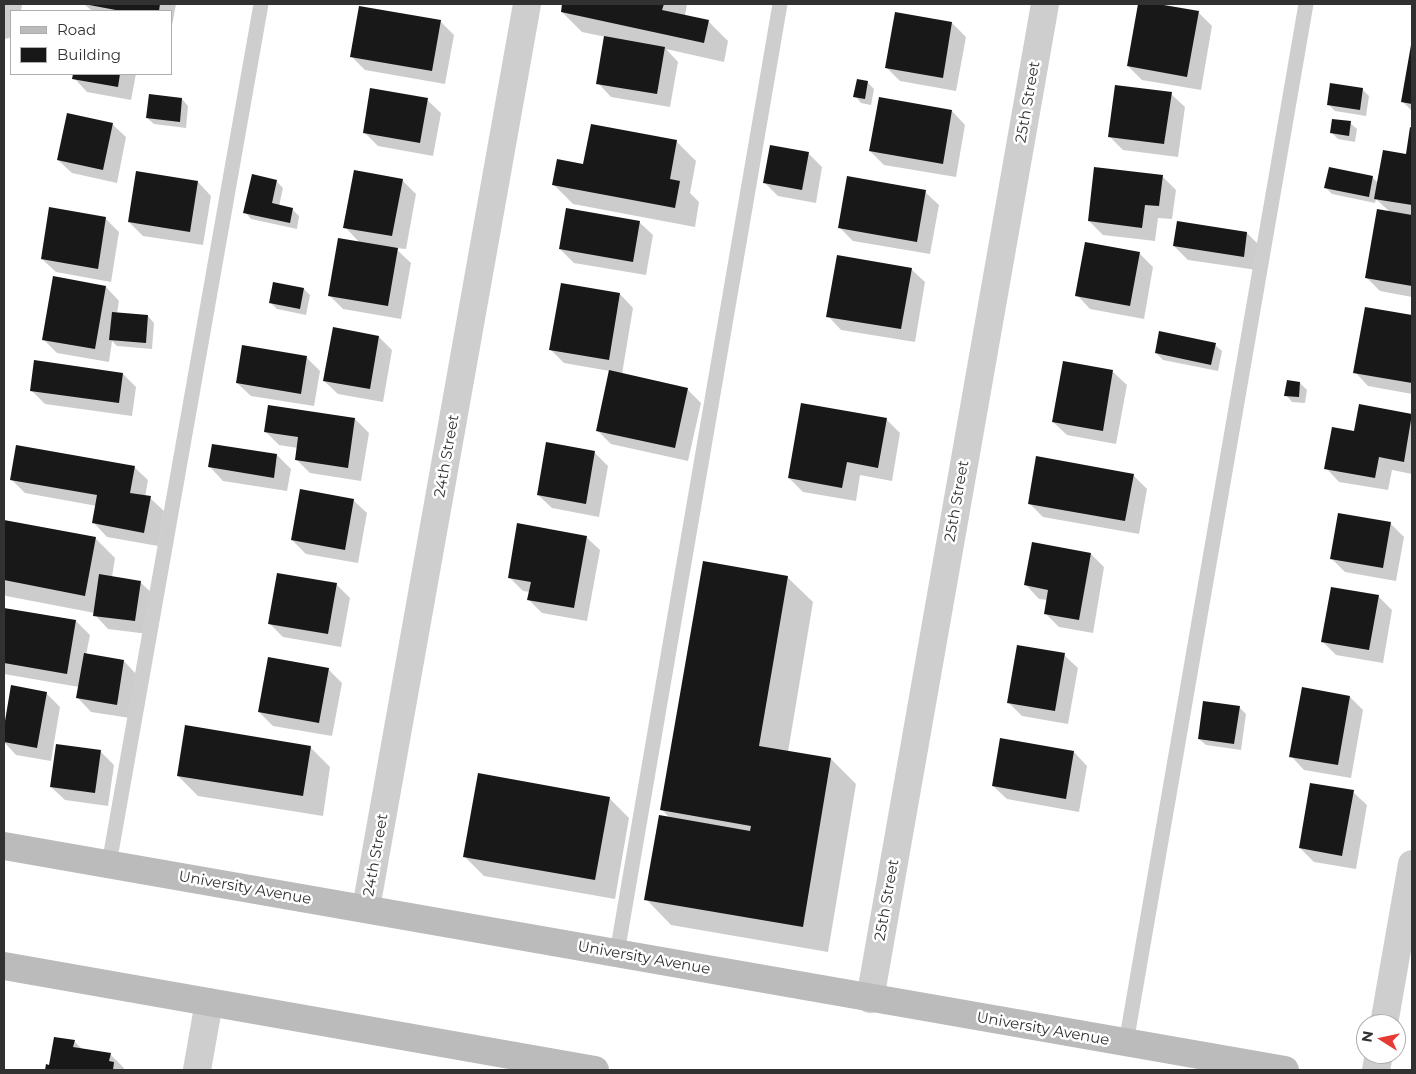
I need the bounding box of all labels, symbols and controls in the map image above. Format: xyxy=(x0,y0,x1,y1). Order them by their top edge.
legend xyxy=(10,10,172,75)
text: Road xyxy=(57,20,96,39)
text: Building xyxy=(57,45,121,64)
street label: 25th Street xyxy=(1012,60,1044,144)
street label: 24th Street xyxy=(431,413,463,499)
street label: 25th Street xyxy=(941,459,973,543)
street label: 24th Street xyxy=(360,812,392,898)
street label: 25th Street xyxy=(871,858,903,942)
street label: University Avenue xyxy=(177,867,313,909)
street label: University Avenue xyxy=(576,937,712,979)
street label: University Avenue xyxy=(975,1008,1111,1050)
north arrow xyxy=(1356,1014,1406,1064)
text: N xyxy=(1357,1029,1377,1044)

